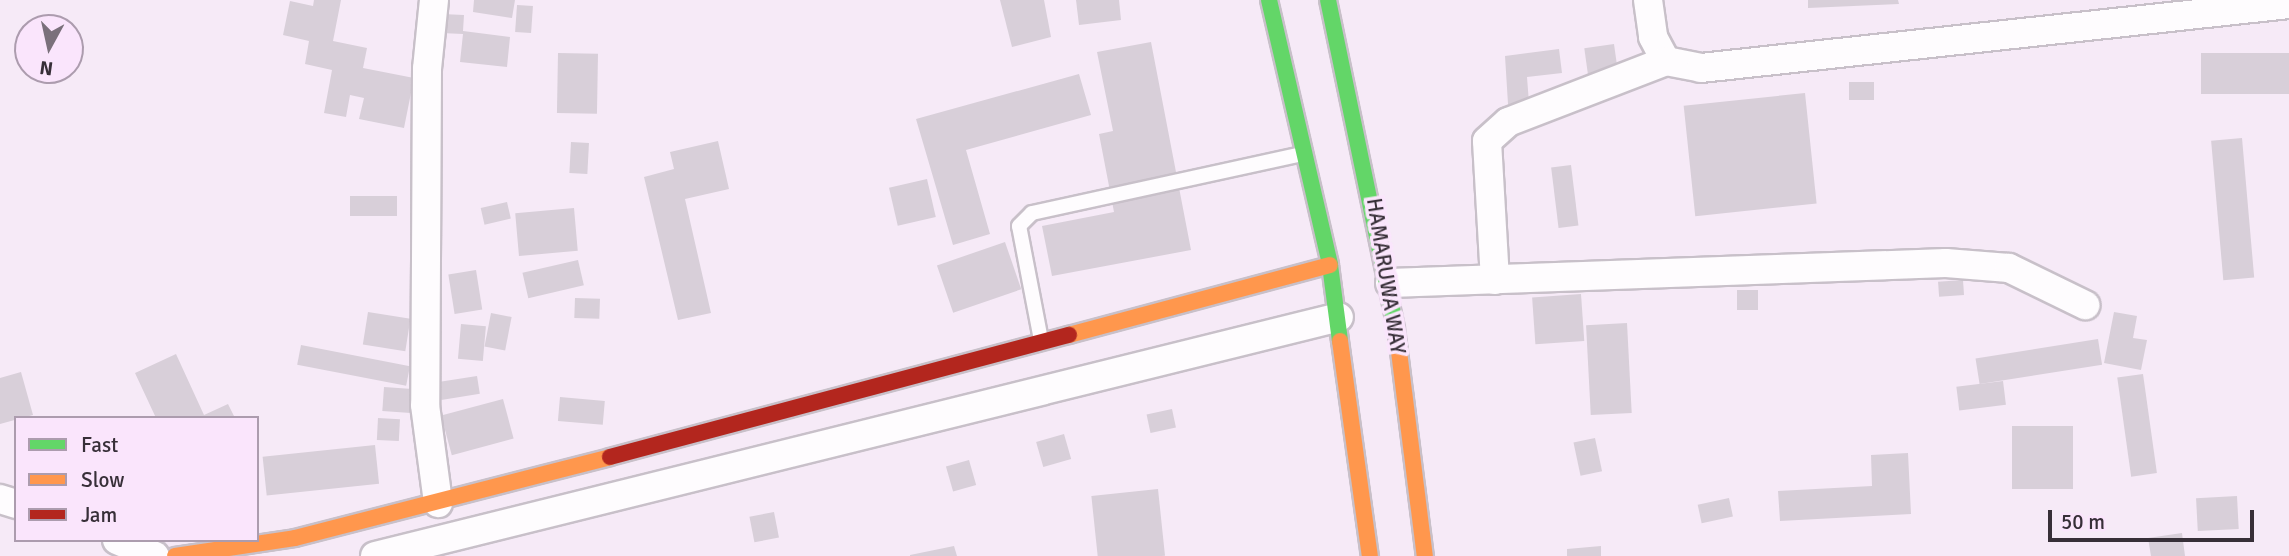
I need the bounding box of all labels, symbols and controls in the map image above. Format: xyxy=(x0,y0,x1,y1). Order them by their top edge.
north arrow xyxy=(14,14,84,84)
text: N xyxy=(38,55,55,81)
street label: HAMARUWA WAY xyxy=(1361,196,1411,356)
legend xyxy=(14,416,259,542)
text: Fast xyxy=(81,432,118,458)
text: Slow xyxy=(81,467,125,493)
scale bar xyxy=(2051,496,2258,540)
text: Jam xyxy=(81,502,117,528)
text: 50 m xyxy=(2061,509,2105,535)

